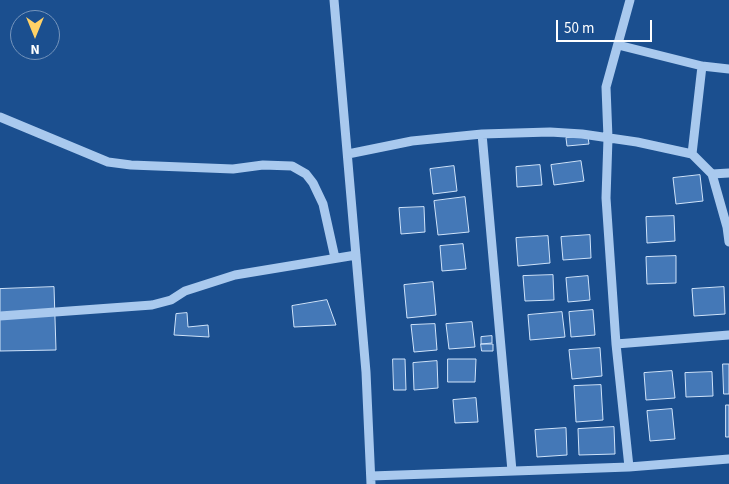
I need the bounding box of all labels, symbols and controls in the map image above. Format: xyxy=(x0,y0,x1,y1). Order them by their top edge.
north arrow xyxy=(10,10,60,60)
scale bar xyxy=(559,10,655,42)
text: 50 m xyxy=(564,18,594,39)
text: N xyxy=(30,39,40,59)

